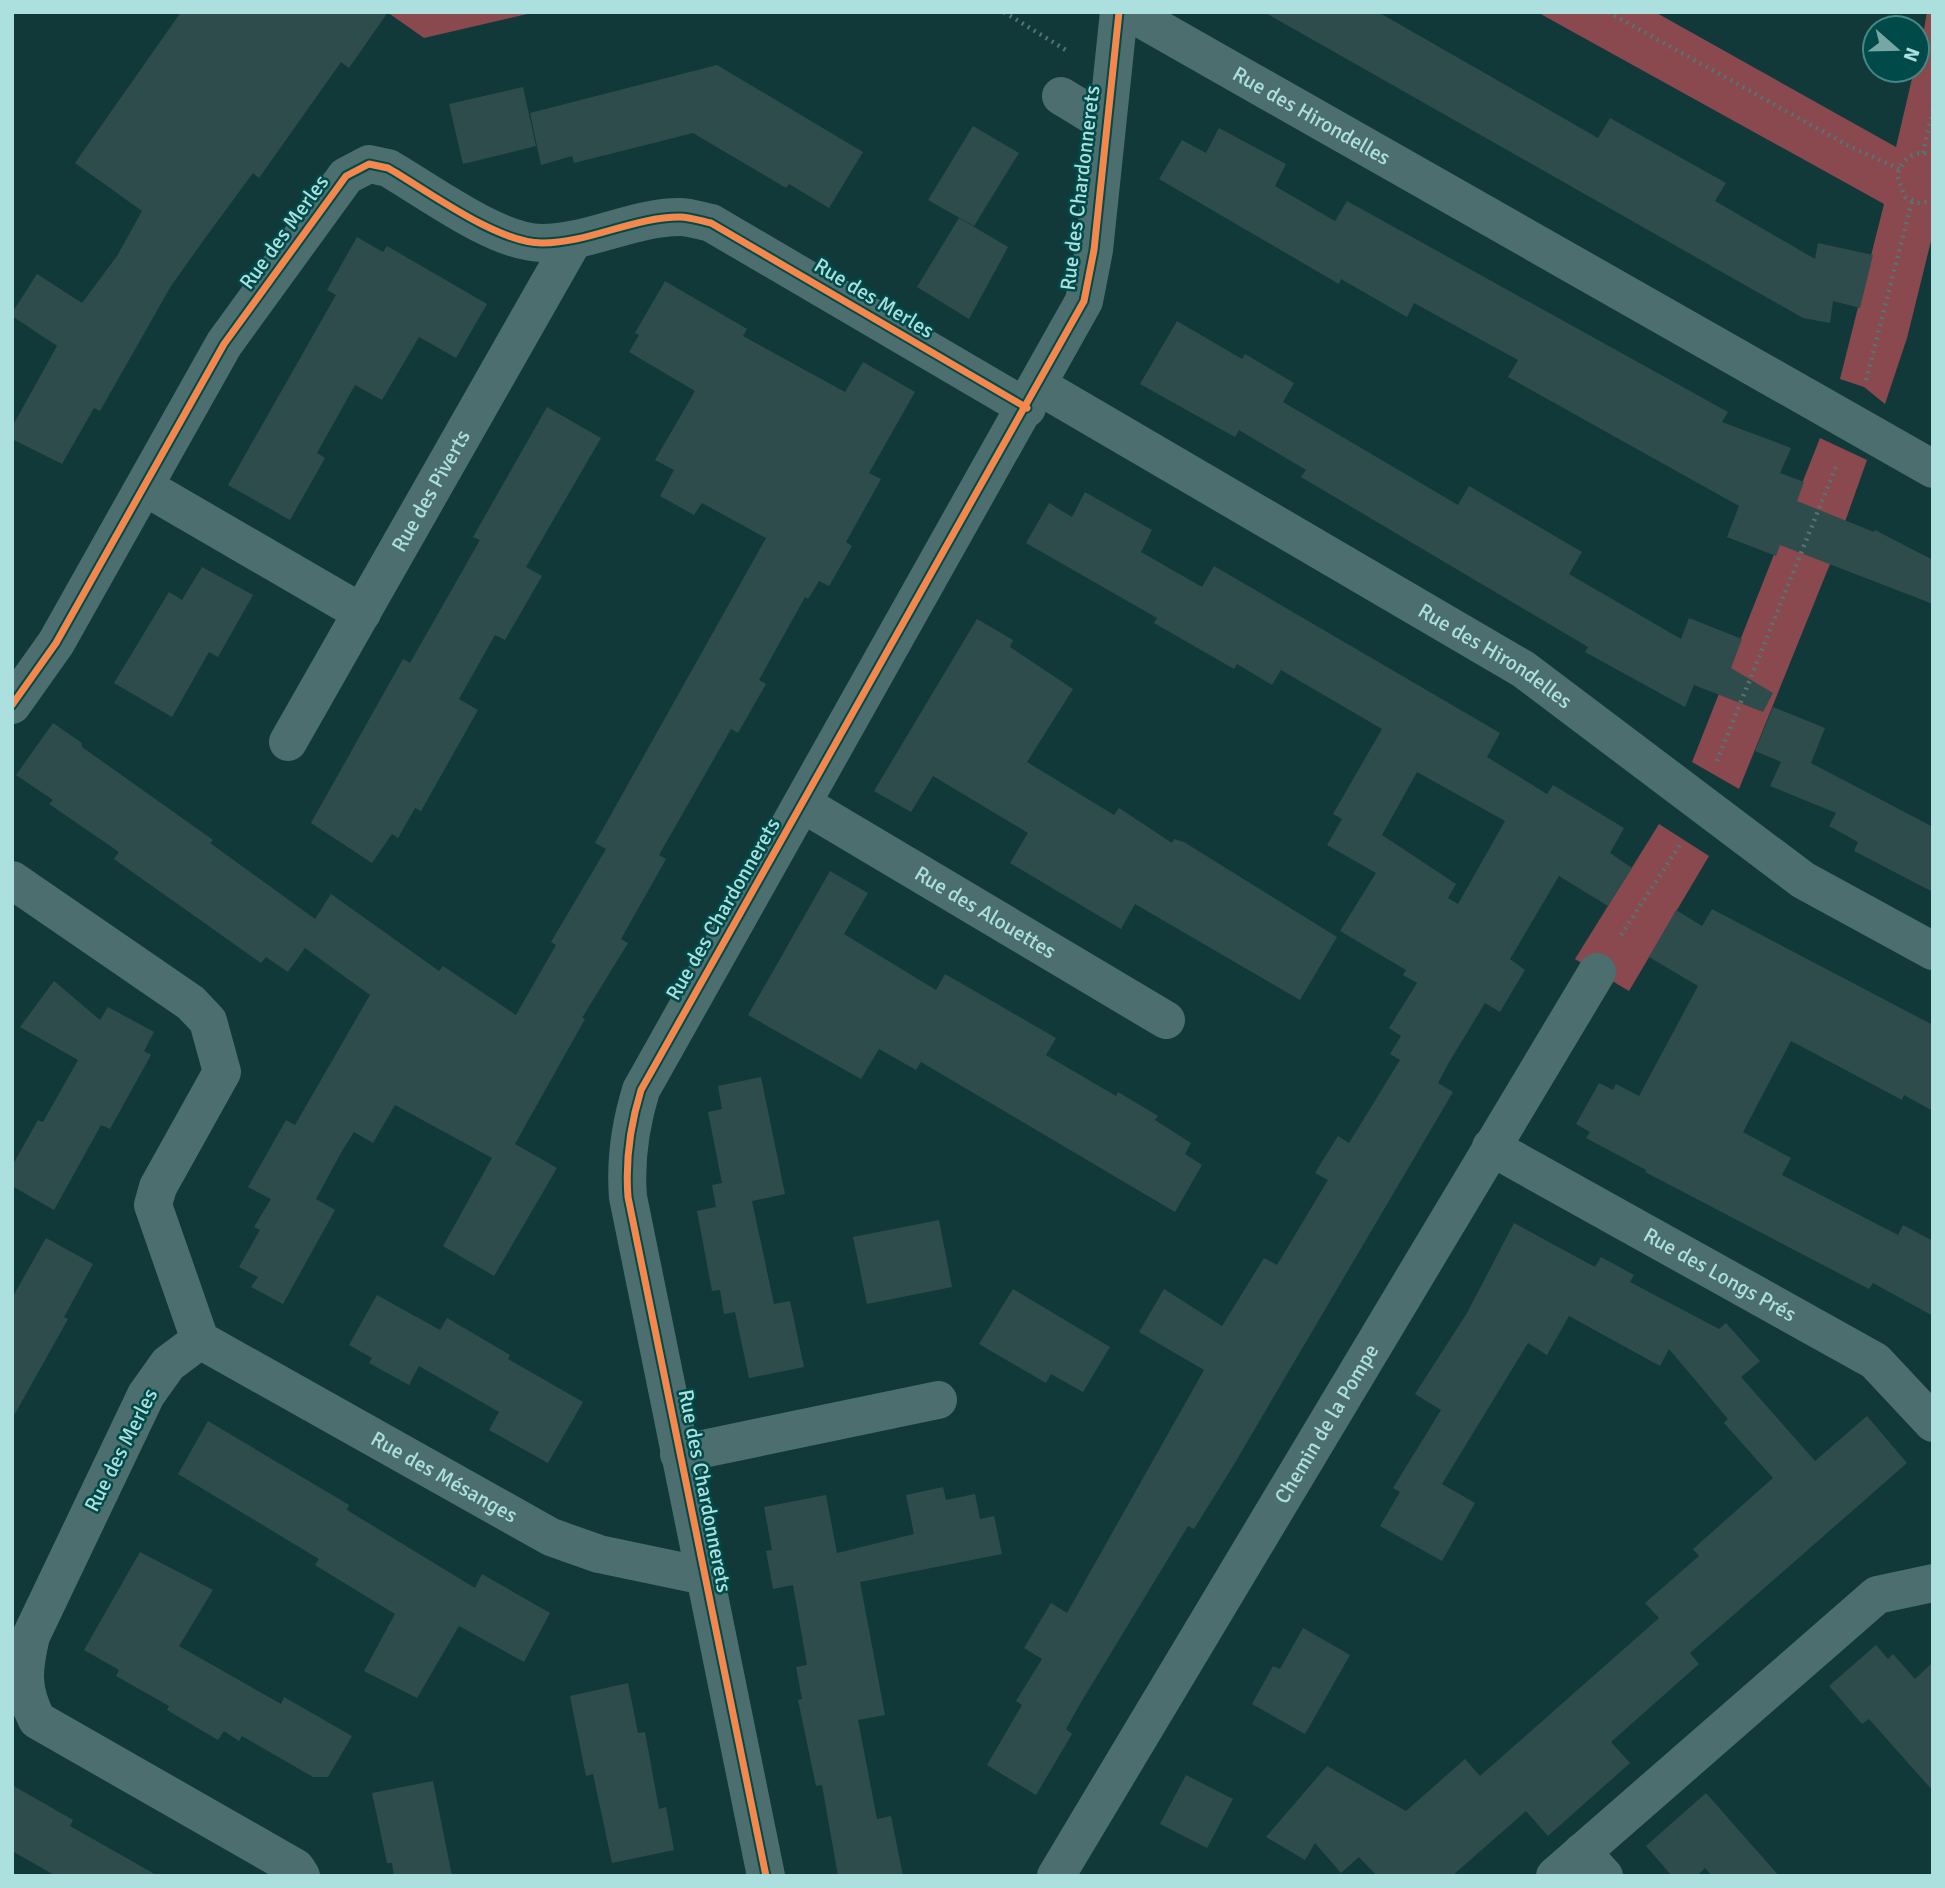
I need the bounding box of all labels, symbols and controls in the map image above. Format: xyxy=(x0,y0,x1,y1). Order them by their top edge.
north arrow xyxy=(1861,14,1931,84)
text: N xyxy=(1897,44,1925,65)
street label: Rue des Hirondelles xyxy=(1228,61,1395,171)
street label: Rue des Chardonnerets xyxy=(1055,84,1105,292)
street label: Rue des Merles xyxy=(234,170,334,294)
street label: Rue des Merles xyxy=(809,252,939,344)
street label: Rue des Piverts xyxy=(386,425,476,556)
street label: Rue des Hirondelles xyxy=(1414,598,1577,714)
street label: Rue des Chardonnerets xyxy=(660,813,786,1005)
street label: Rue des Alouettes xyxy=(910,860,1061,964)
street label: Rue des Longs Prés xyxy=(1639,1222,1801,1327)
street label: Chemin de la Pompe xyxy=(1269,1339,1384,1508)
street label: Rue des Merles xyxy=(79,1384,163,1516)
street label: Rue des Chardonnerets xyxy=(673,1387,737,1595)
street label: Rue des Mésanges xyxy=(366,1426,522,1528)

